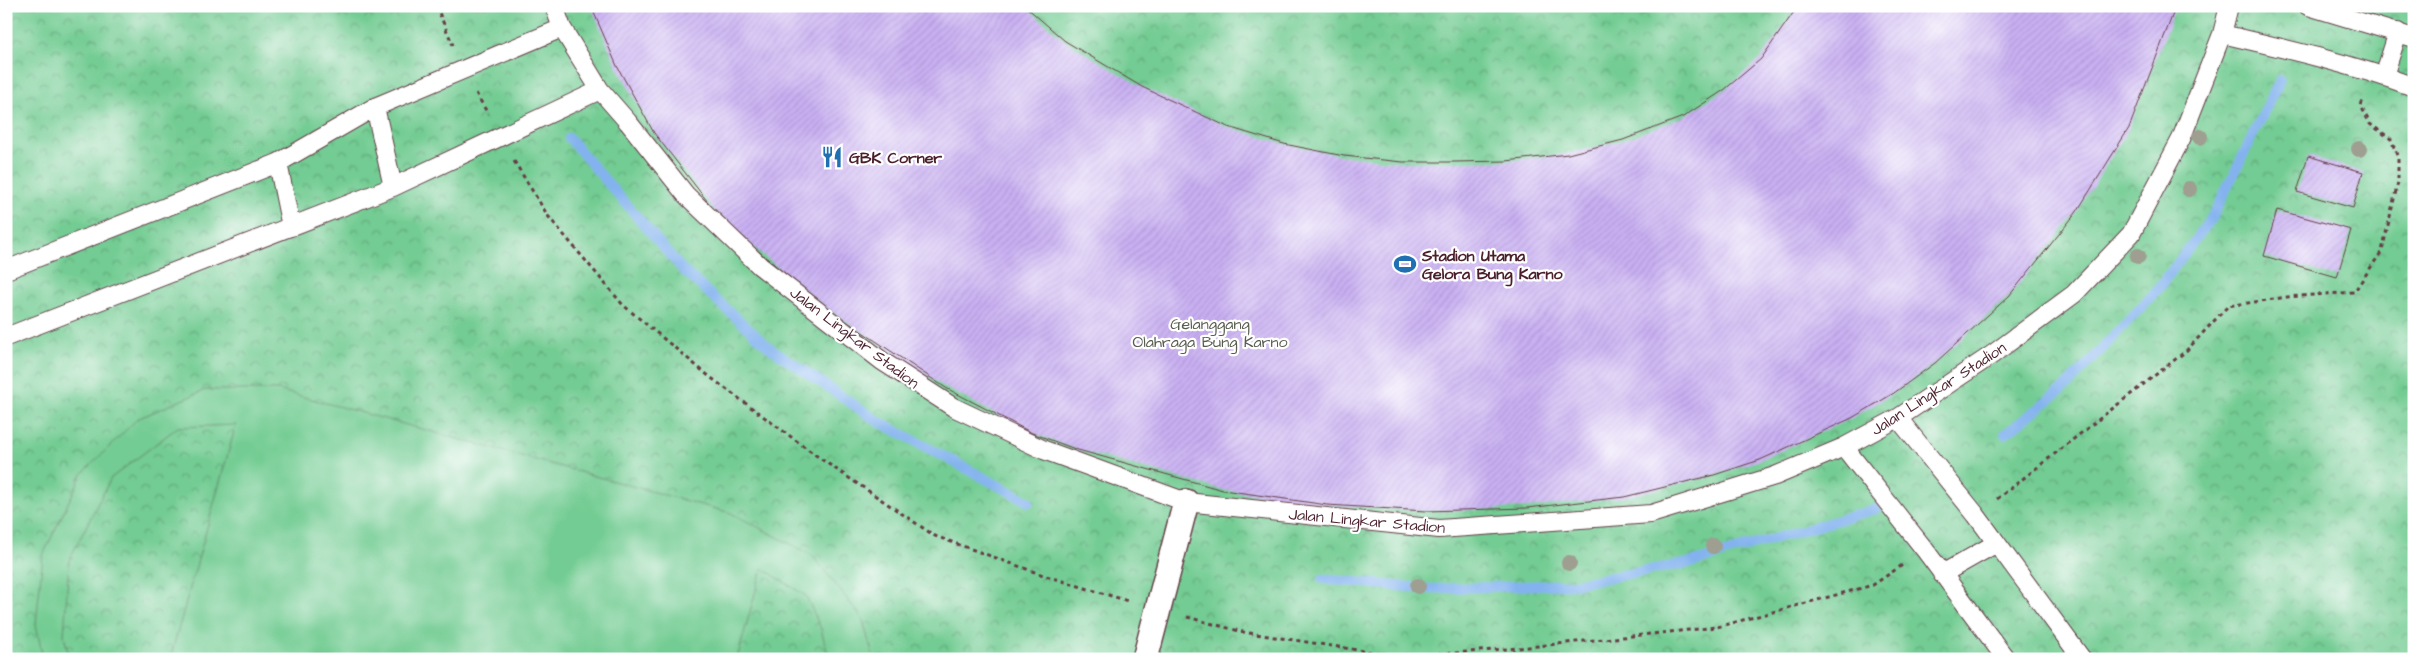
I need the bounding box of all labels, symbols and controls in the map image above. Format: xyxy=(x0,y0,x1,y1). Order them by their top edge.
restaurant icon: GBK Corner xyxy=(819,144,845,170)
place label: GBK Corner xyxy=(849,147,942,169)
place label: Stadion Utama Gelora Bung Karno xyxy=(1421,245,1563,287)
sports icon: Stadion Utama Gelora Bung Karno xyxy=(1392,251,1418,277)
street label: Jalan Lingkar Stadion xyxy=(784,282,924,395)
park label: Gelanggang Olahraga Bung Karno xyxy=(1133,313,1287,354)
street label: Jalan Lingkar Stadion xyxy=(1867,337,2011,442)
street label: Jalan Lingkar Stadion xyxy=(1288,503,1446,540)

